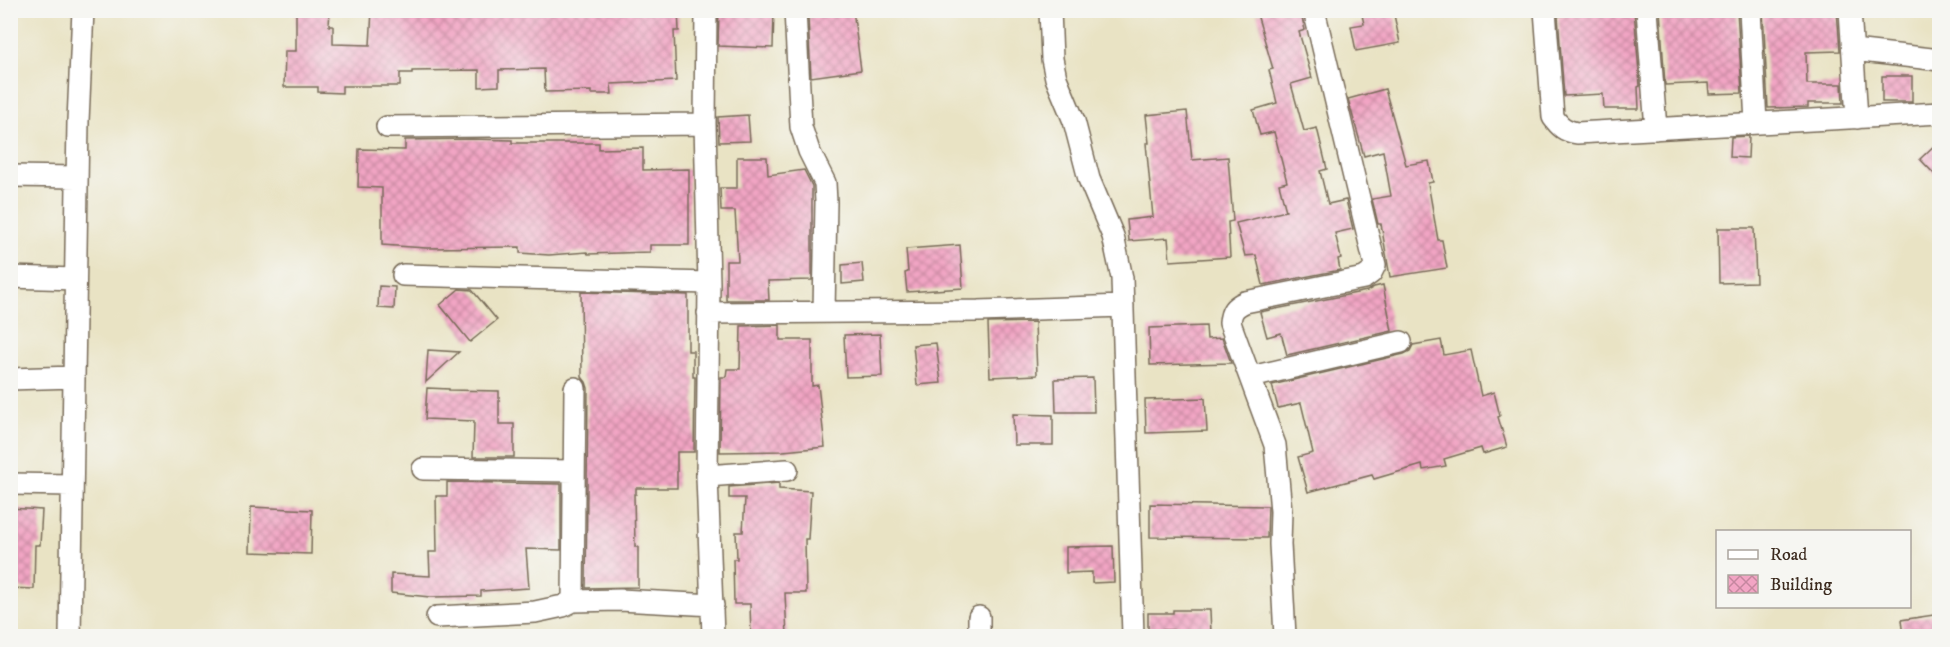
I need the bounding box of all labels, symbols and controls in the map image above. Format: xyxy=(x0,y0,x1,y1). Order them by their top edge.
legend xyxy=(1716,530,1911,608)
text: Road xyxy=(1770,544,1807,566)
text: Building xyxy=(1770,574,1832,596)

